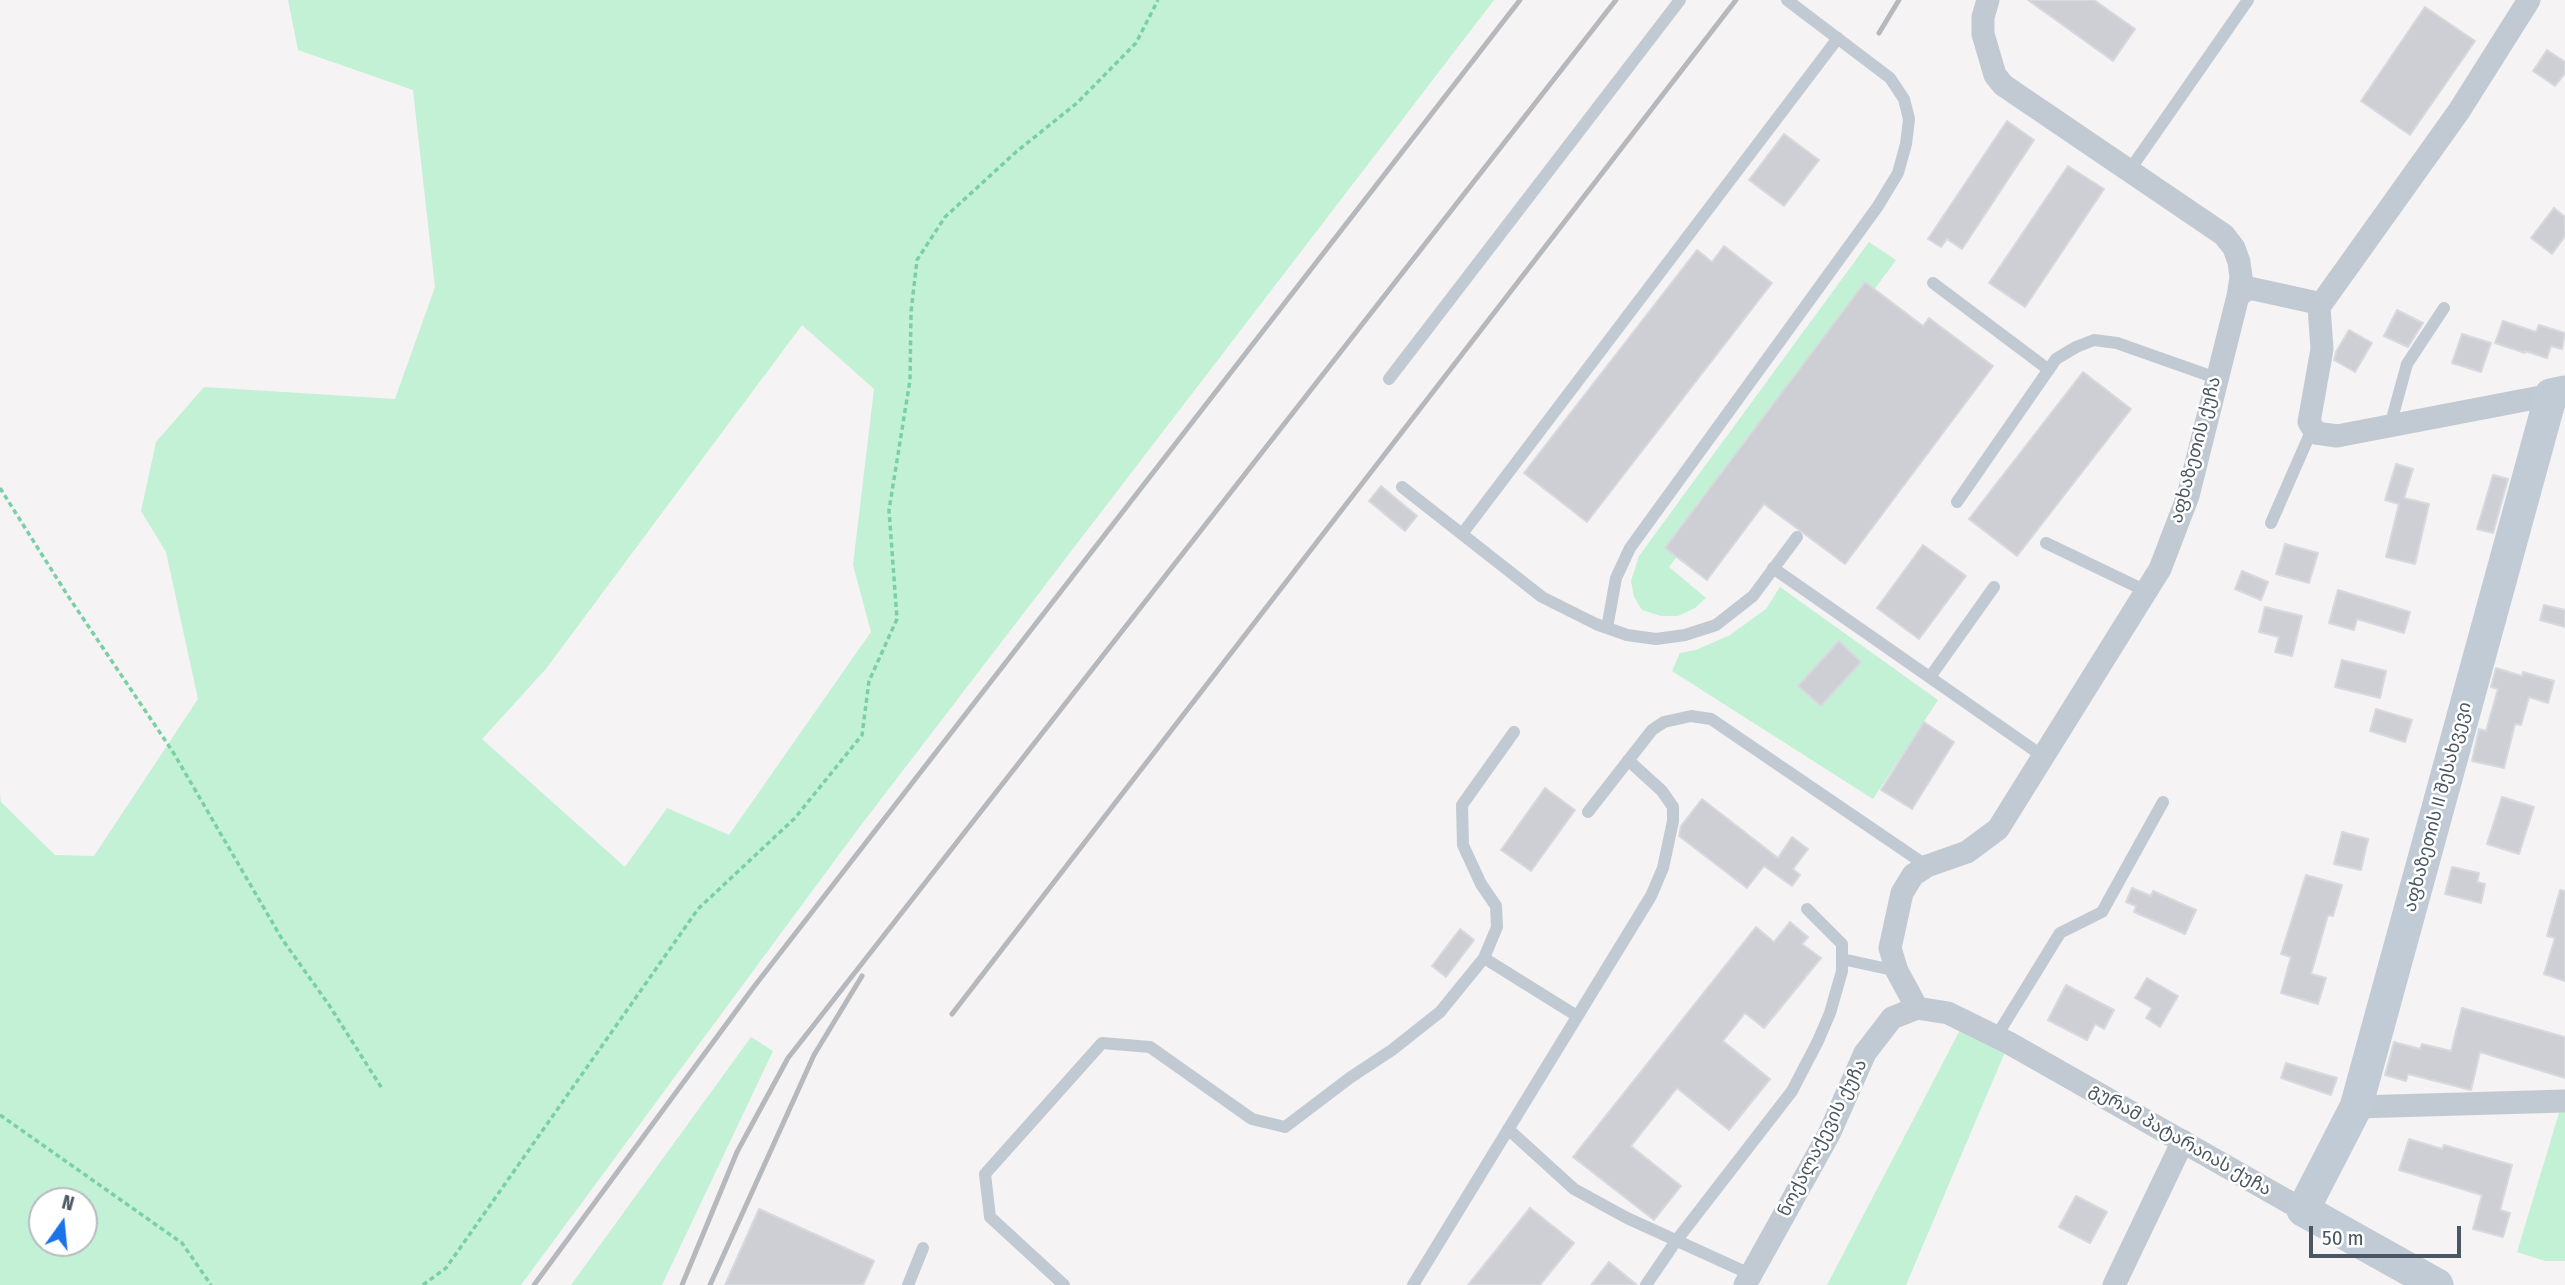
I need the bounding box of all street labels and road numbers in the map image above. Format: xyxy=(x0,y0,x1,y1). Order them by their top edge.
street label: აფხაზეთის ქუჩა xyxy=(2166,374,2226,526)
street label: აფხაზეთის II შესახვევი xyxy=(2400,700,2476,914)
street label: ნოქალაქევის ქუჩა xyxy=(1774,1056,1872,1220)
street label: გურამ პატარაიას ქუჩა xyxy=(2085,1079,2275,1201)

